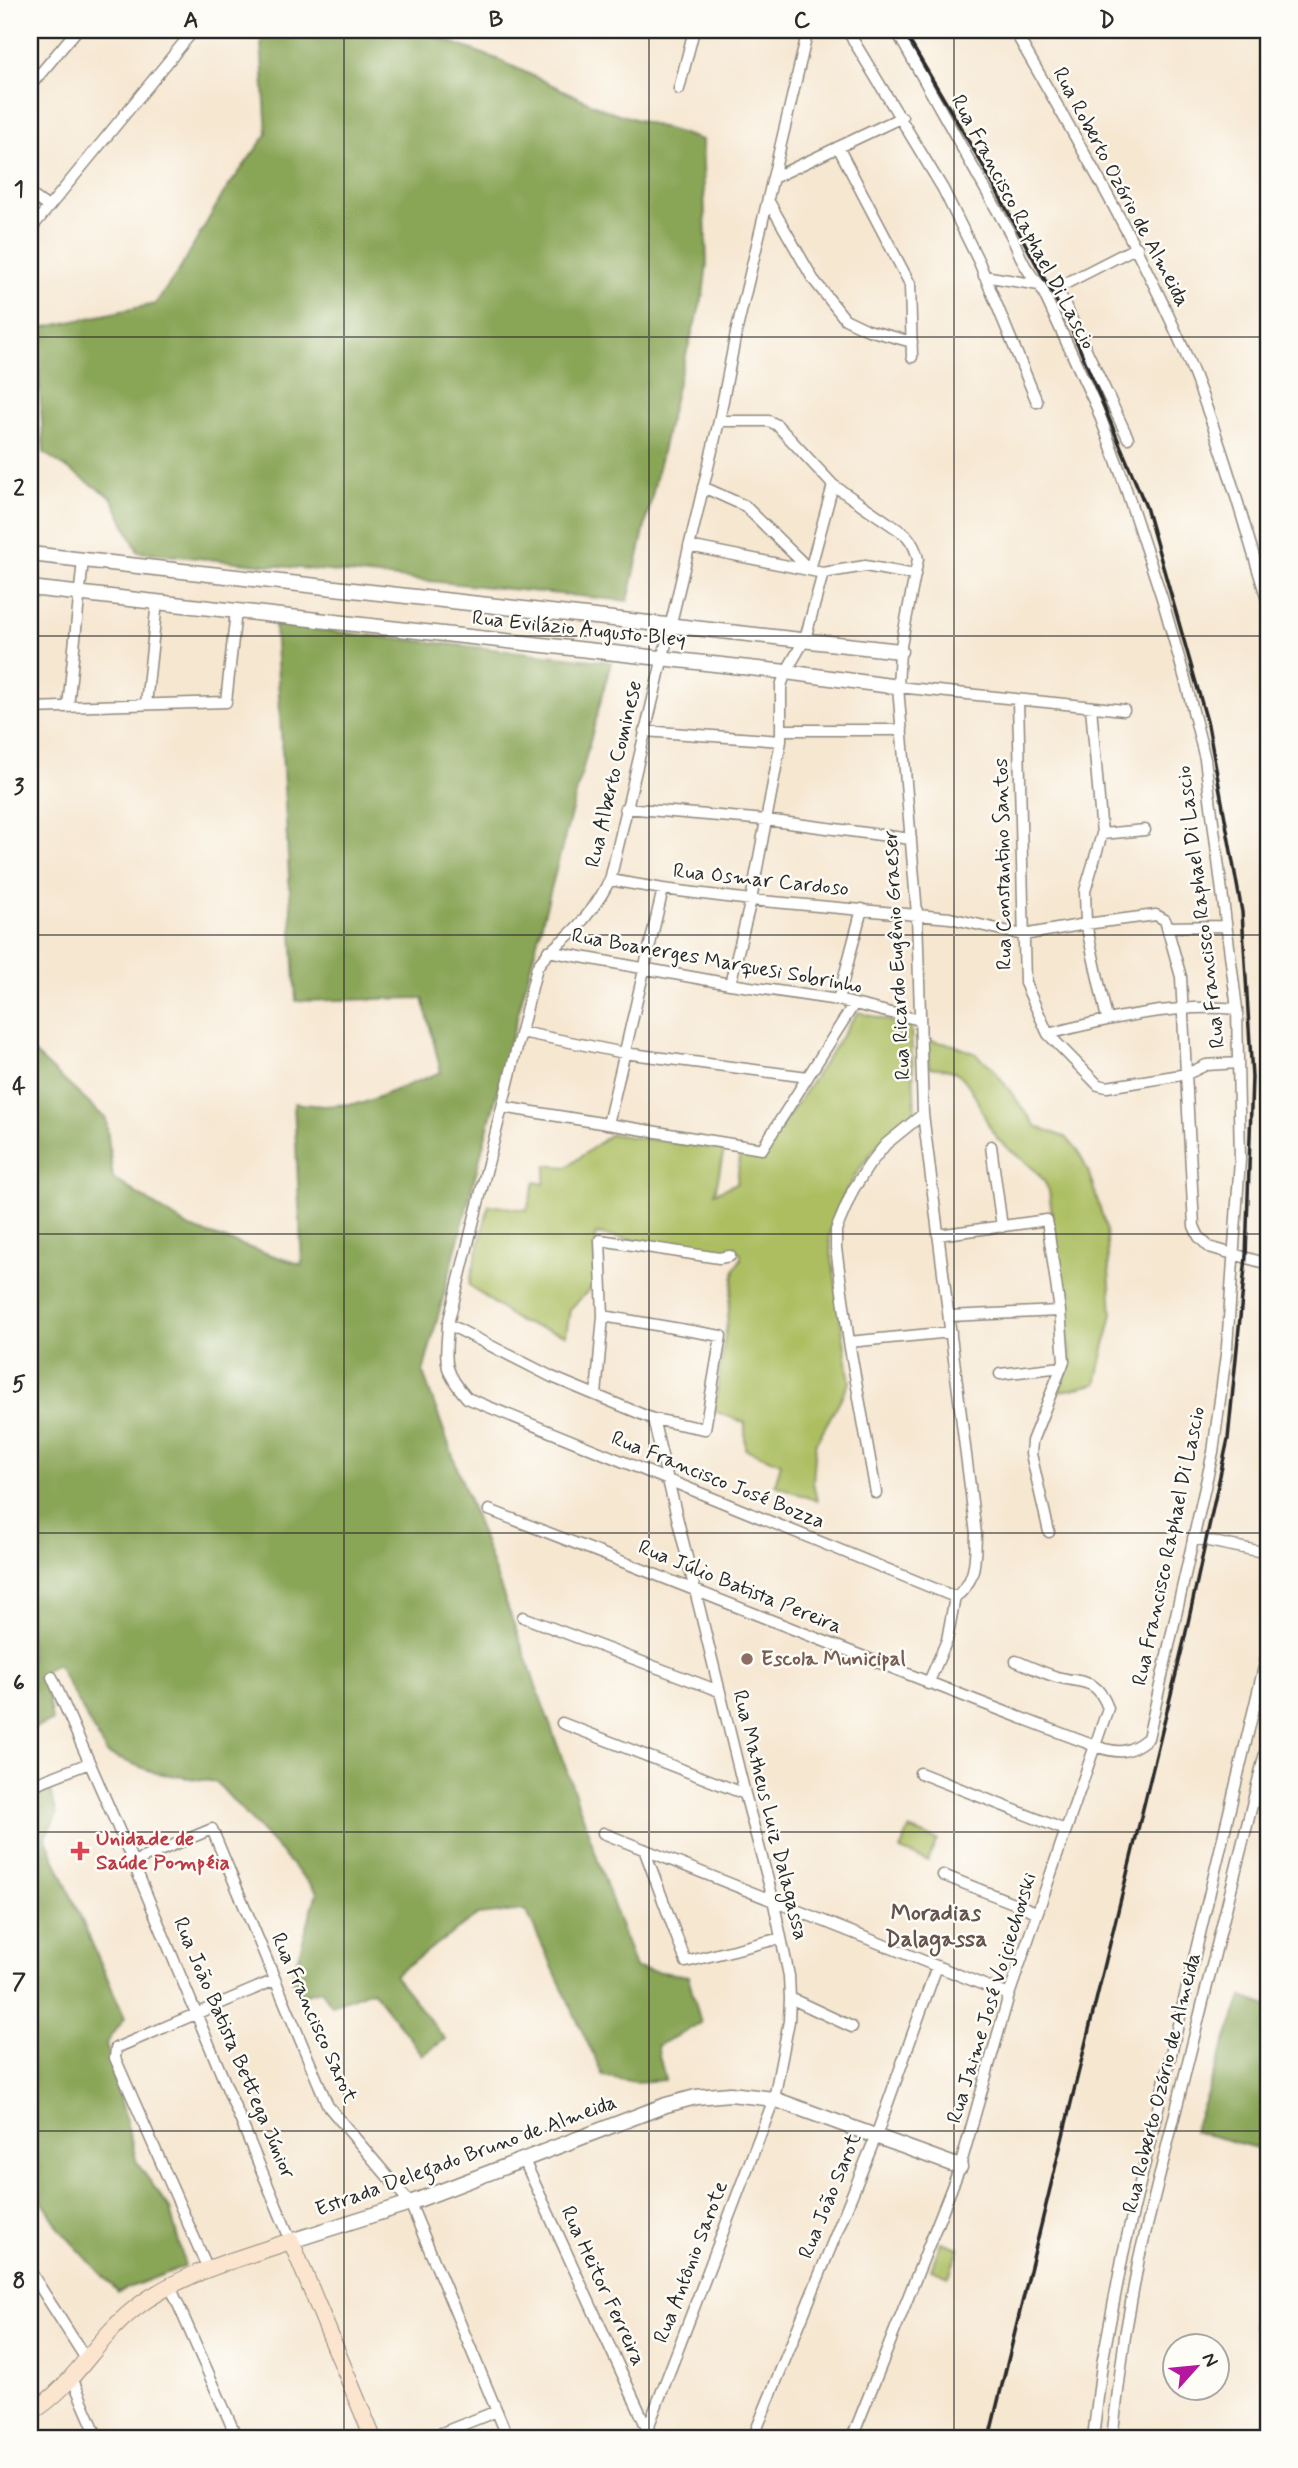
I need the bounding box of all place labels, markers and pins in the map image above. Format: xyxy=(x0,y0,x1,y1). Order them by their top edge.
place label: Escola Municipal xyxy=(761,1645,906,1673)
marker: Escola Municipal xyxy=(739,1651,755,1667)
place label: Unidade de Saúde Pompéia xyxy=(96,1825,230,1877)
marker: Unidade de Saúde Pompéia xyxy=(70,1841,90,1861)

